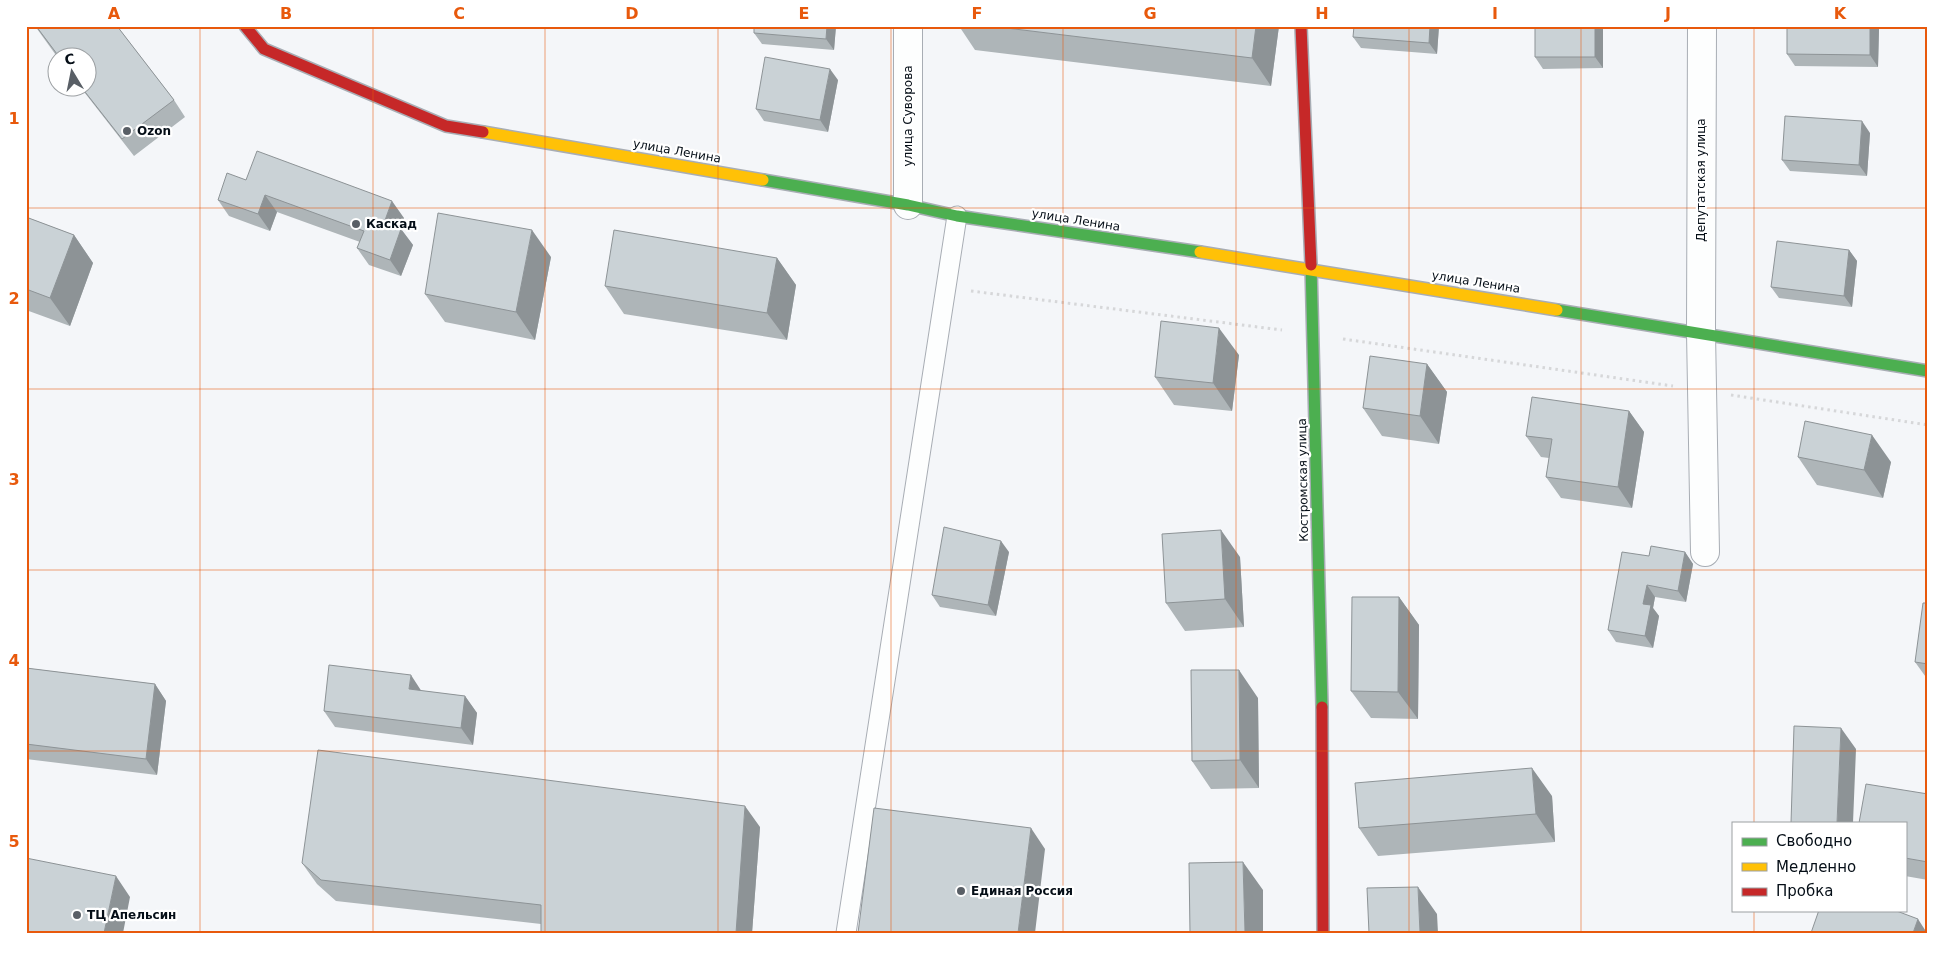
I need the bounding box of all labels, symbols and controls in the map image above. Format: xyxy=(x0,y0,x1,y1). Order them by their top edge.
text: A xyxy=(108,4,121,23)
text: B xyxy=(280,4,292,23)
text: C xyxy=(453,4,465,23)
text: D xyxy=(625,4,639,23)
text: E xyxy=(799,4,809,23)
text: F xyxy=(972,4,982,23)
text: G xyxy=(1143,4,1157,23)
text: H xyxy=(1315,4,1329,23)
text: I xyxy=(1492,4,1498,23)
text: J xyxy=(1664,4,1671,23)
text: K xyxy=(1834,4,1847,23)
north arrow xyxy=(48,48,98,98)
text: С xyxy=(63,50,76,68)
street label: улица Суворова xyxy=(901,65,915,167)
text: 1 xyxy=(8,109,20,128)
street label: Депутатская улица xyxy=(1694,118,1708,242)
place label: Ozon xyxy=(137,124,171,138)
marker: Ozon xyxy=(121,125,133,137)
street label: улица Ленина xyxy=(632,136,722,166)
street label: улица Ленина xyxy=(1031,206,1121,234)
place label: Каскад xyxy=(366,217,417,231)
marker: Каскад xyxy=(350,218,362,230)
street label: улица Ленина xyxy=(1431,268,1521,296)
text: 2 xyxy=(8,289,20,308)
street label: Костромская улица xyxy=(1295,418,1311,542)
text: 3 xyxy=(8,470,20,489)
text: 4 xyxy=(8,651,20,670)
legend xyxy=(1732,822,1906,912)
text: 5 xyxy=(8,832,20,851)
text: Свободно xyxy=(1776,832,1852,850)
text: Медленно xyxy=(1776,858,1856,876)
text: Пробка xyxy=(1776,882,1833,900)
place label: Единая Россия xyxy=(971,884,1073,898)
marker: Единая Россия xyxy=(955,885,967,897)
place label: ТЦ Апельсин xyxy=(87,908,176,922)
marker: ТЦ Апельсин xyxy=(71,909,83,921)

